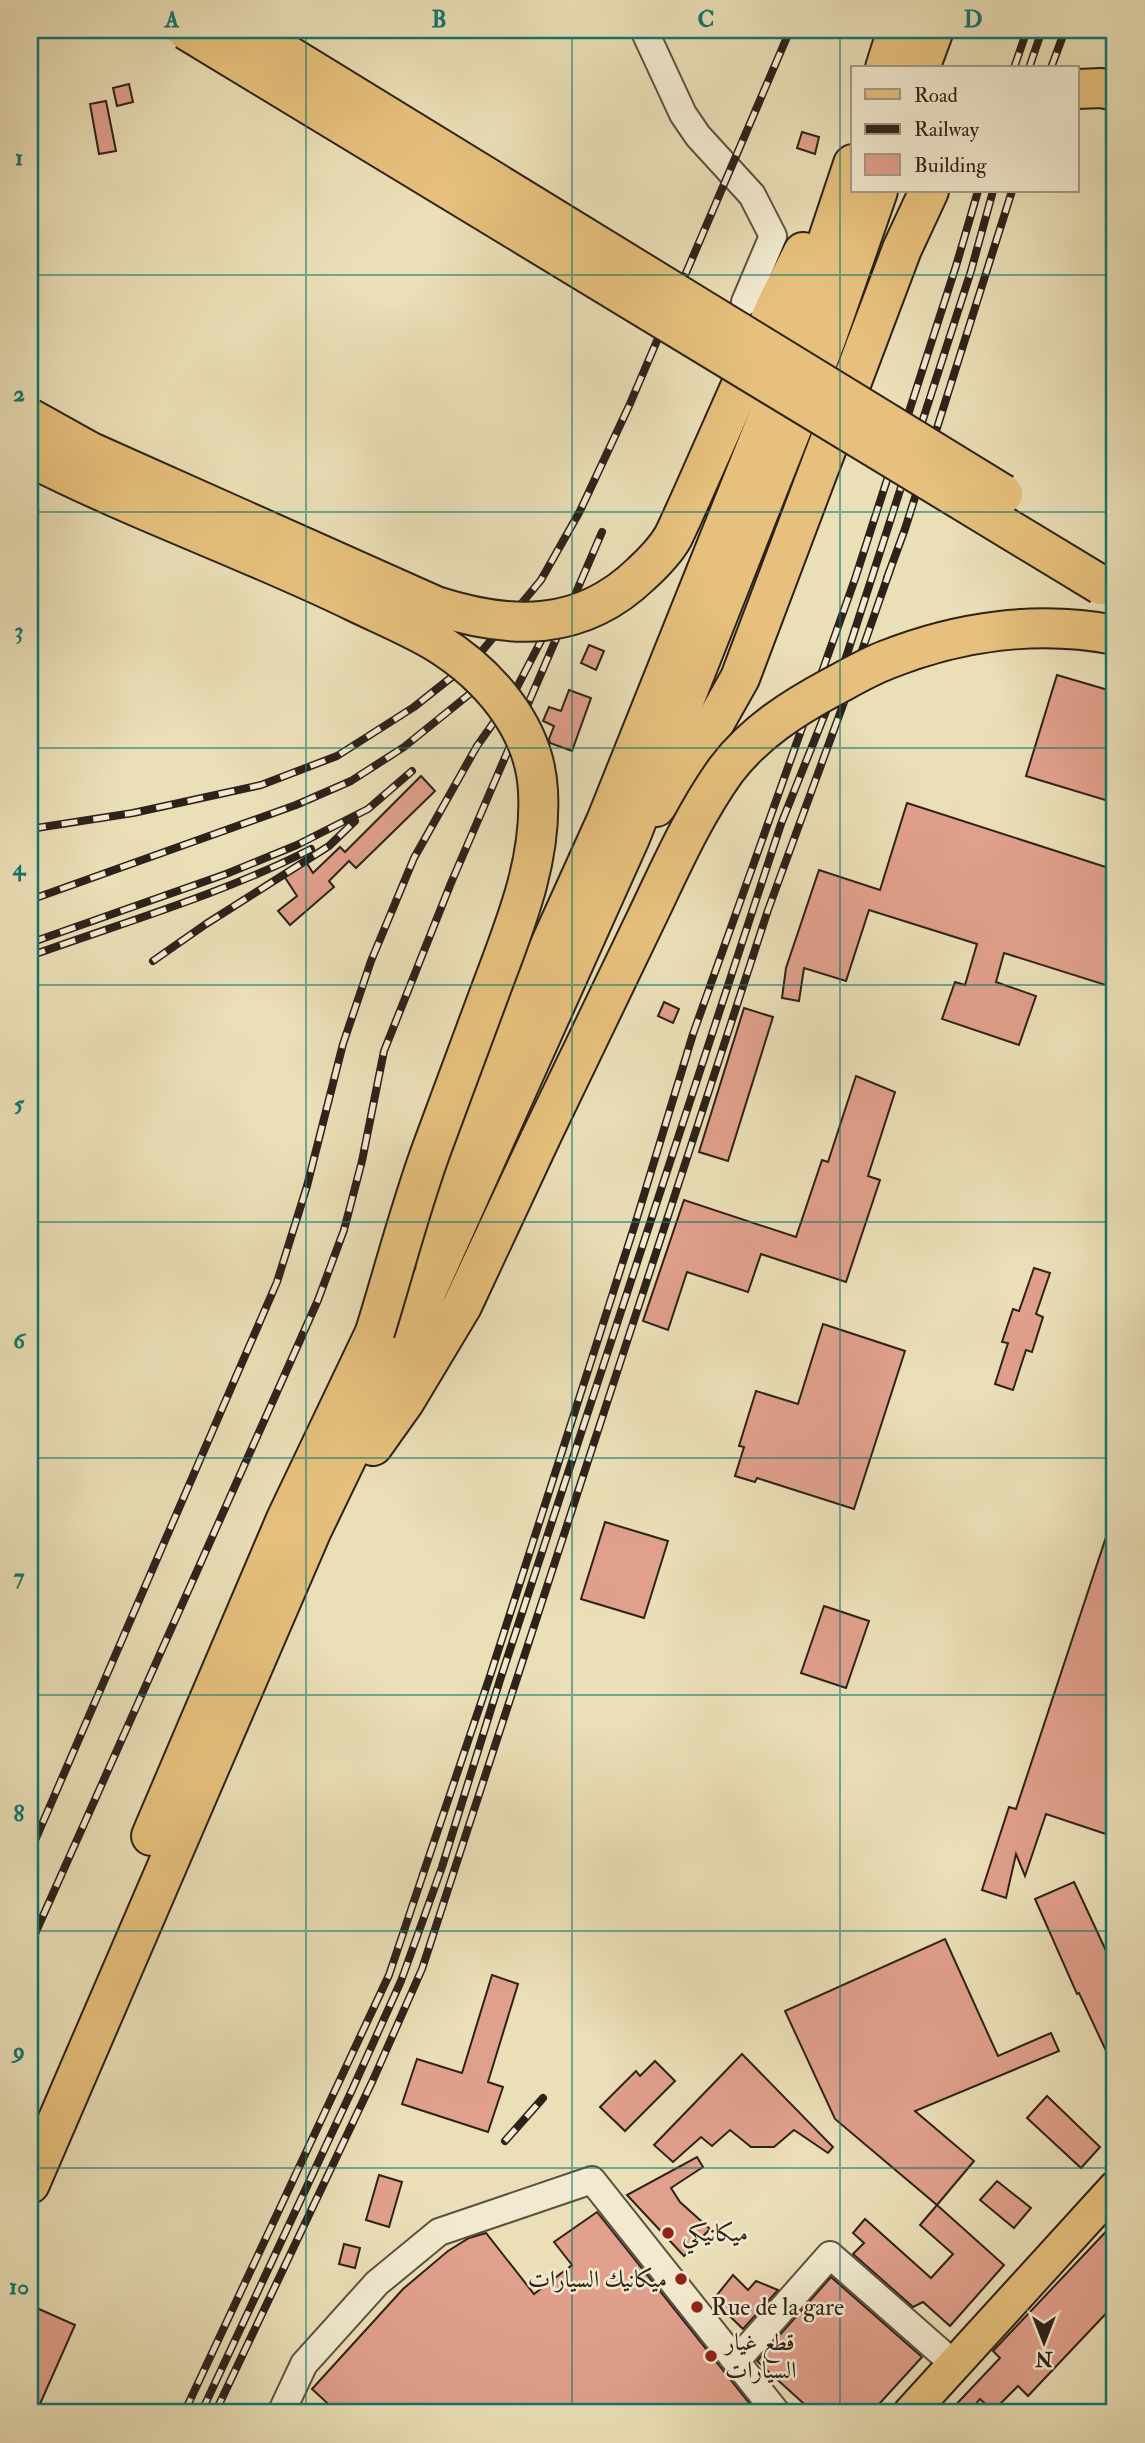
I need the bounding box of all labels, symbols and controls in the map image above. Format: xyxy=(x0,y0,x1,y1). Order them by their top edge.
text: A xyxy=(164,5,180,34)
text: B xyxy=(431,5,447,34)
text: C xyxy=(698,5,714,34)
text: D xyxy=(964,5,982,34)
legend xyxy=(851,66,1078,192)
text: Road xyxy=(914,82,959,109)
text: Railway xyxy=(914,116,980,143)
text: 1 xyxy=(15,143,23,172)
text: Building xyxy=(914,152,987,179)
text: 2 xyxy=(13,379,25,408)
text: 3 xyxy=(15,616,23,645)
text: 4 xyxy=(12,853,27,882)
text: 5 xyxy=(14,1089,25,1118)
text: 6 xyxy=(13,1326,27,1355)
text: 7 xyxy=(14,1562,25,1591)
text: 8 xyxy=(14,1799,25,1828)
text: 9 xyxy=(11,2036,25,2065)
place label: ميكانيكي xyxy=(682,2218,748,2255)
marker: ميكانيكي xyxy=(660,2225,676,2241)
place label: ميكانيك السيارات xyxy=(528,2264,667,2295)
marker: ميكانيك السيارات xyxy=(673,2271,689,2287)
text: 10 xyxy=(9,2272,29,2301)
place label: Rue de la gare xyxy=(711,2292,844,2323)
marker: Rue de la gare xyxy=(689,2299,705,2315)
north arrow xyxy=(1009,2306,1078,2376)
place label: قطع غيار السيارات xyxy=(723,2327,796,2386)
text: N xyxy=(1035,2346,1054,2370)
marker: قطع غيار السيارات xyxy=(703,2348,719,2364)

